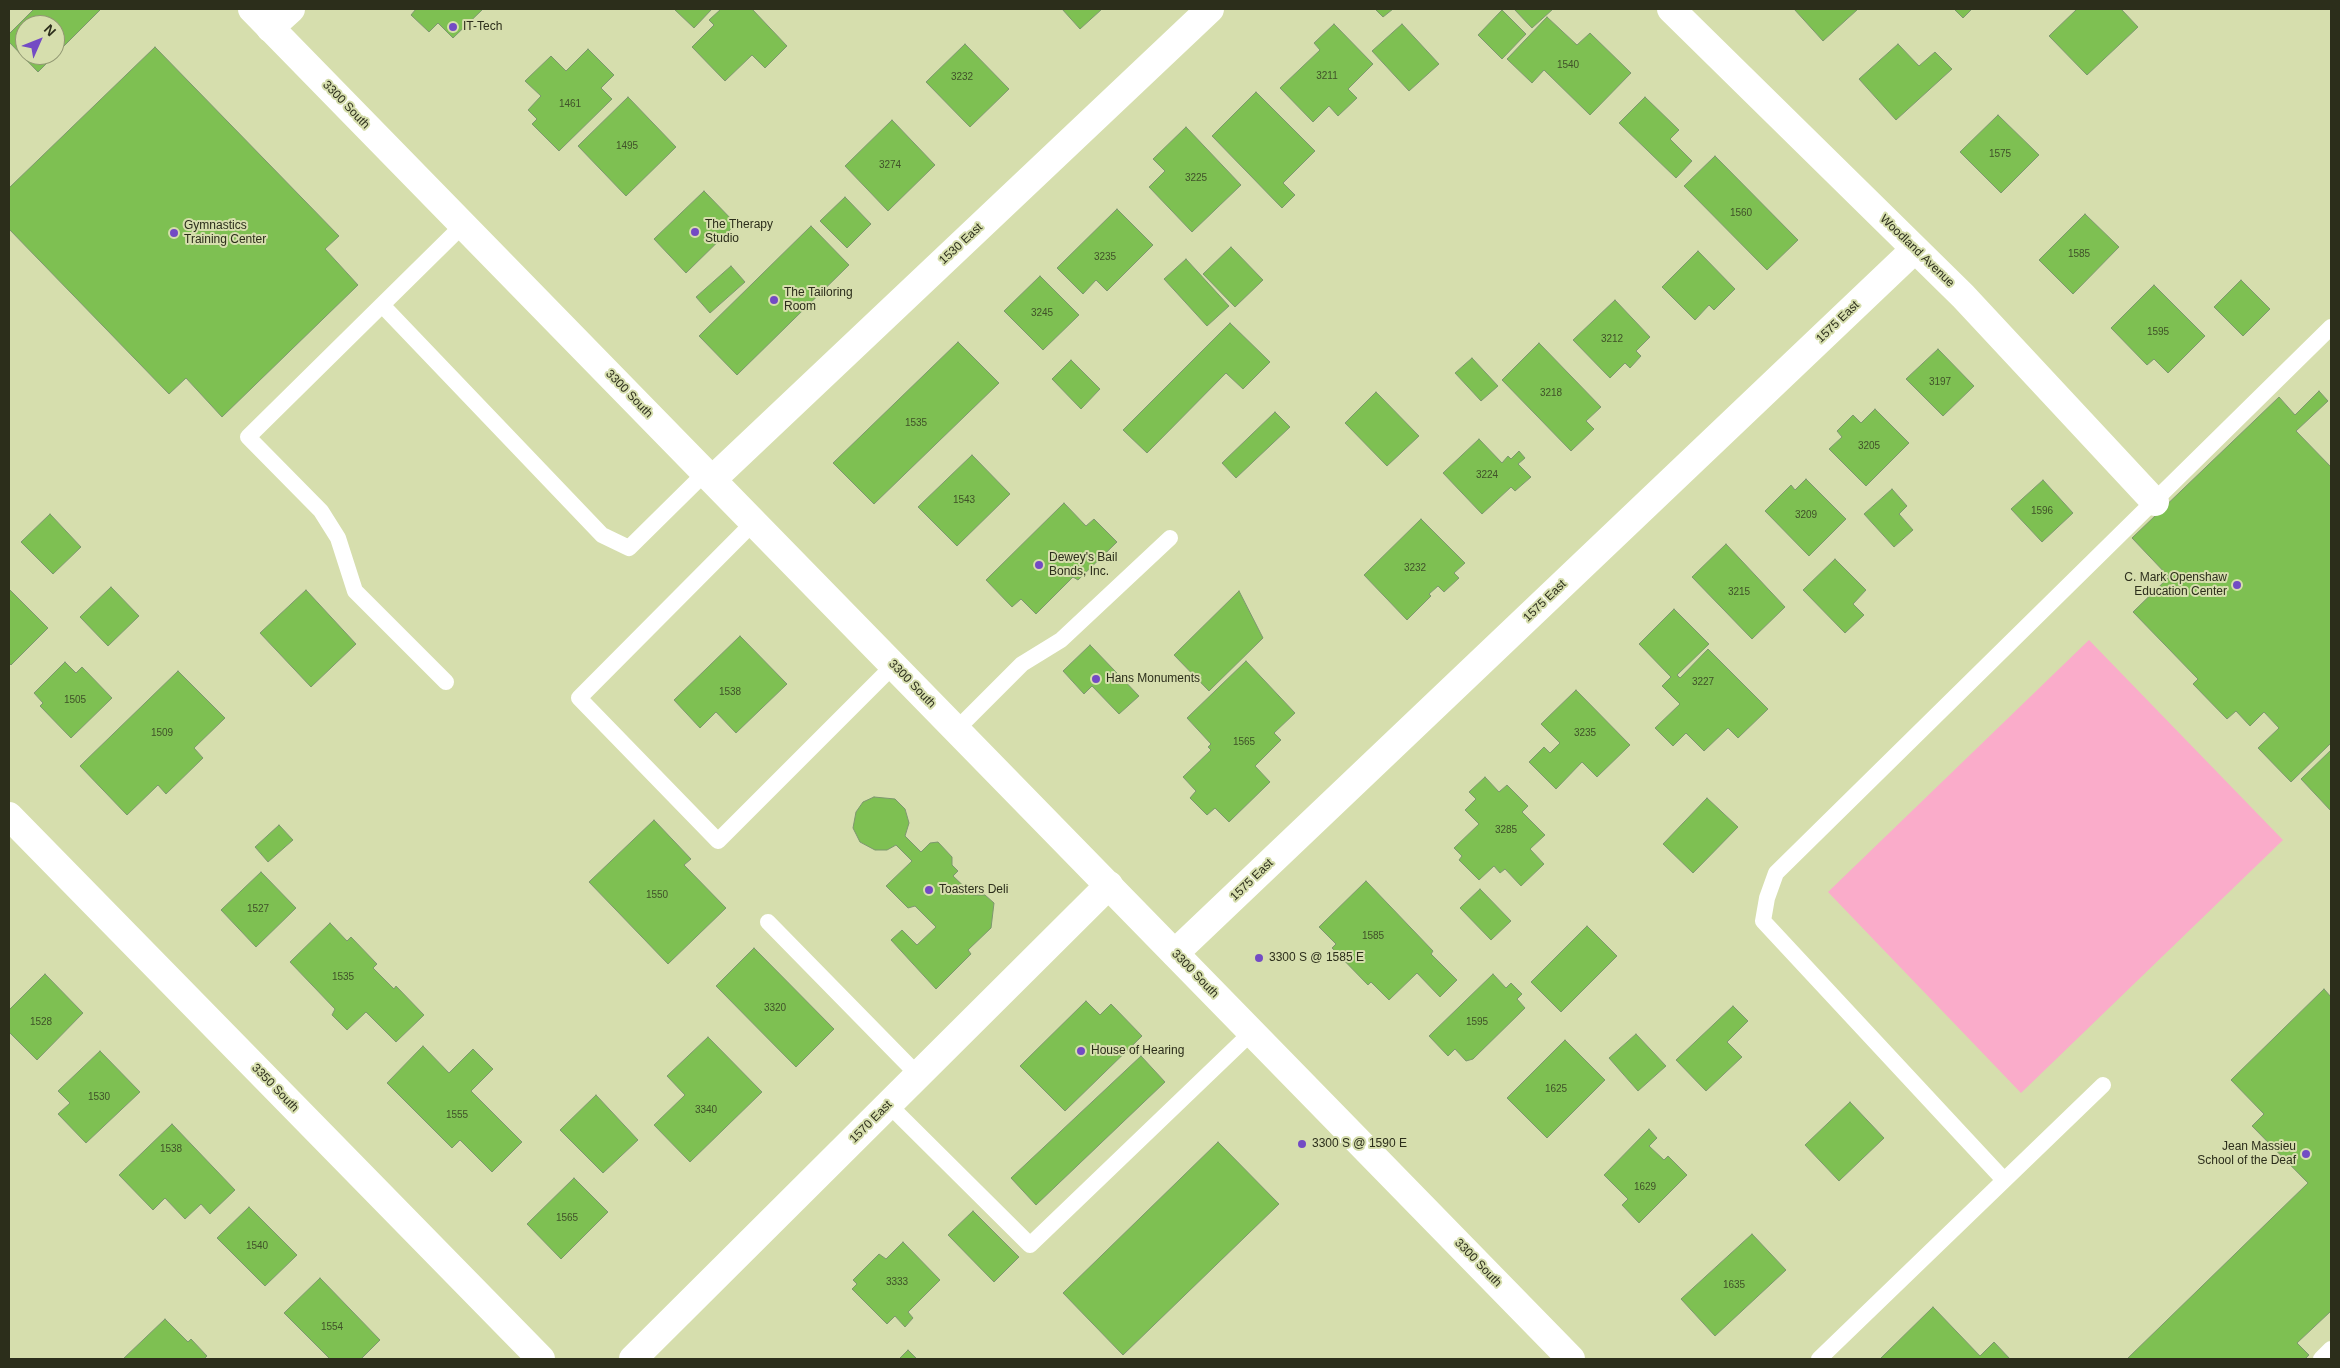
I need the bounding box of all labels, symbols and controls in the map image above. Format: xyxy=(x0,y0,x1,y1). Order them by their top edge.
north arrow xyxy=(15,15,65,65)
place label: IT-Tech xyxy=(463,20,502,34)
text: N xyxy=(41,21,59,39)
marker: IT-Tech xyxy=(447,21,459,33)
house number: 1540 xyxy=(1557,59,1579,71)
house number: 3211 xyxy=(1316,70,1338,82)
house number: 3232 xyxy=(951,71,973,83)
street label: 3300 South xyxy=(319,78,373,132)
house number: 1461 xyxy=(559,98,581,110)
house number: 1495 xyxy=(616,140,638,152)
house number: 1575 xyxy=(1989,148,2011,160)
house number: 3274 xyxy=(879,159,901,171)
house number: 3225 xyxy=(1185,172,1207,184)
house number: 1560 xyxy=(1730,207,1752,219)
street label: Woodland Avenue xyxy=(1877,212,1957,290)
place label: The Therapy Studio xyxy=(705,218,773,246)
place label: Gymnastics Training Center xyxy=(184,219,266,247)
street label: 1530 East xyxy=(936,220,986,268)
marker: The Therapy Studio xyxy=(689,226,701,238)
marker: Gymnastics Training Center xyxy=(168,227,180,239)
house number: 1585 xyxy=(2068,248,2090,260)
house number: 3235 xyxy=(1094,251,1116,263)
place label: The Tailoring Room xyxy=(784,286,853,314)
marker: The Tailoring Room xyxy=(768,294,780,306)
street label: 1575 East xyxy=(1814,298,1862,346)
house number: 3245 xyxy=(1031,307,1053,319)
house number: 1595 xyxy=(2147,326,2169,338)
house number: 3212 xyxy=(1601,333,1623,345)
street label: 3300 South xyxy=(602,367,656,421)
house number: 3197 xyxy=(1929,376,1951,388)
house number: 3218 xyxy=(1540,387,1562,399)
house number: 1535 xyxy=(905,417,927,429)
house number: 3205 xyxy=(1858,440,1880,452)
house number: 3224 xyxy=(1476,469,1498,481)
house number: 1543 xyxy=(953,494,975,506)
house number: 1596 xyxy=(2031,505,2053,517)
house number: 3209 xyxy=(1795,509,1817,521)
place label: Dewey's Bail Bonds, Inc. xyxy=(1049,551,1117,579)
marker: Dewey's Bail Bonds, Inc. xyxy=(1033,559,1045,571)
house number: 3232 xyxy=(1404,562,1426,574)
place label: C. Mark Openshaw Education Center xyxy=(2124,571,2227,599)
street label: 1575 East xyxy=(1521,577,1569,625)
marker: C. Mark Openshaw Education Center xyxy=(2231,579,2243,591)
house number: 3215 xyxy=(1728,586,1750,598)
street label: 3300 South xyxy=(885,657,939,711)
place label: Hans Monuments xyxy=(1106,672,1200,686)
marker: Hans Monuments xyxy=(1090,673,1102,685)
house number: 3227 xyxy=(1692,676,1714,688)
house number: 1538 xyxy=(719,686,741,698)
house number: 1505 xyxy=(64,694,86,706)
house number: 1509 xyxy=(151,727,173,739)
house number: 3235 xyxy=(1574,727,1596,739)
house number: 1565 xyxy=(1233,736,1255,748)
house number: 3285 xyxy=(1495,824,1517,836)
street label: 1575 East xyxy=(1228,856,1276,904)
place label: Toasters Deli xyxy=(939,883,1008,897)
marker: Toasters Deli xyxy=(923,884,935,896)
house number: 1550 xyxy=(646,889,668,901)
house number: 1527 xyxy=(247,903,269,915)
house number: 1585 xyxy=(1362,930,1384,942)
street label: 3300 South xyxy=(1168,947,1222,1001)
place label: 3300 S @ 1585 E xyxy=(1269,951,1364,965)
marker: 3300 S @ 1585 E xyxy=(1253,952,1265,964)
house number: 1535 xyxy=(332,971,354,983)
house number: 3320 xyxy=(764,1002,786,1014)
house number: 1528 xyxy=(30,1016,52,1028)
house number: 1595 xyxy=(1466,1016,1488,1028)
place label: House of Hearing xyxy=(1091,1044,1184,1058)
marker: House of Hearing xyxy=(1075,1045,1087,1057)
street label: 3350 South xyxy=(248,1061,302,1115)
house number: 1625 xyxy=(1545,1083,1567,1095)
house number: 1530 xyxy=(88,1091,110,1103)
street label: 1570 East xyxy=(847,1098,895,1146)
house number: 3340 xyxy=(695,1104,717,1116)
house number: 1555 xyxy=(446,1109,468,1121)
place label: 3300 S @ 1590 E xyxy=(1312,1137,1407,1151)
marker: 3300 S @ 1590 E xyxy=(1296,1138,1308,1150)
place label: Jean Massieu School of the Deaf xyxy=(2197,1140,2296,1168)
house number: 1538 xyxy=(160,1143,182,1155)
marker: Jean Massieu School of the Deaf xyxy=(2300,1148,2312,1160)
house number: 1629 xyxy=(1634,1181,1656,1193)
house number: 1565 xyxy=(556,1212,578,1224)
street label: 3300 South xyxy=(1451,1236,1505,1290)
house number: 1540 xyxy=(246,1240,268,1252)
house number: 3333 xyxy=(886,1276,908,1288)
house number: 1635 xyxy=(1723,1279,1745,1291)
house number: 1554 xyxy=(321,1321,343,1333)

